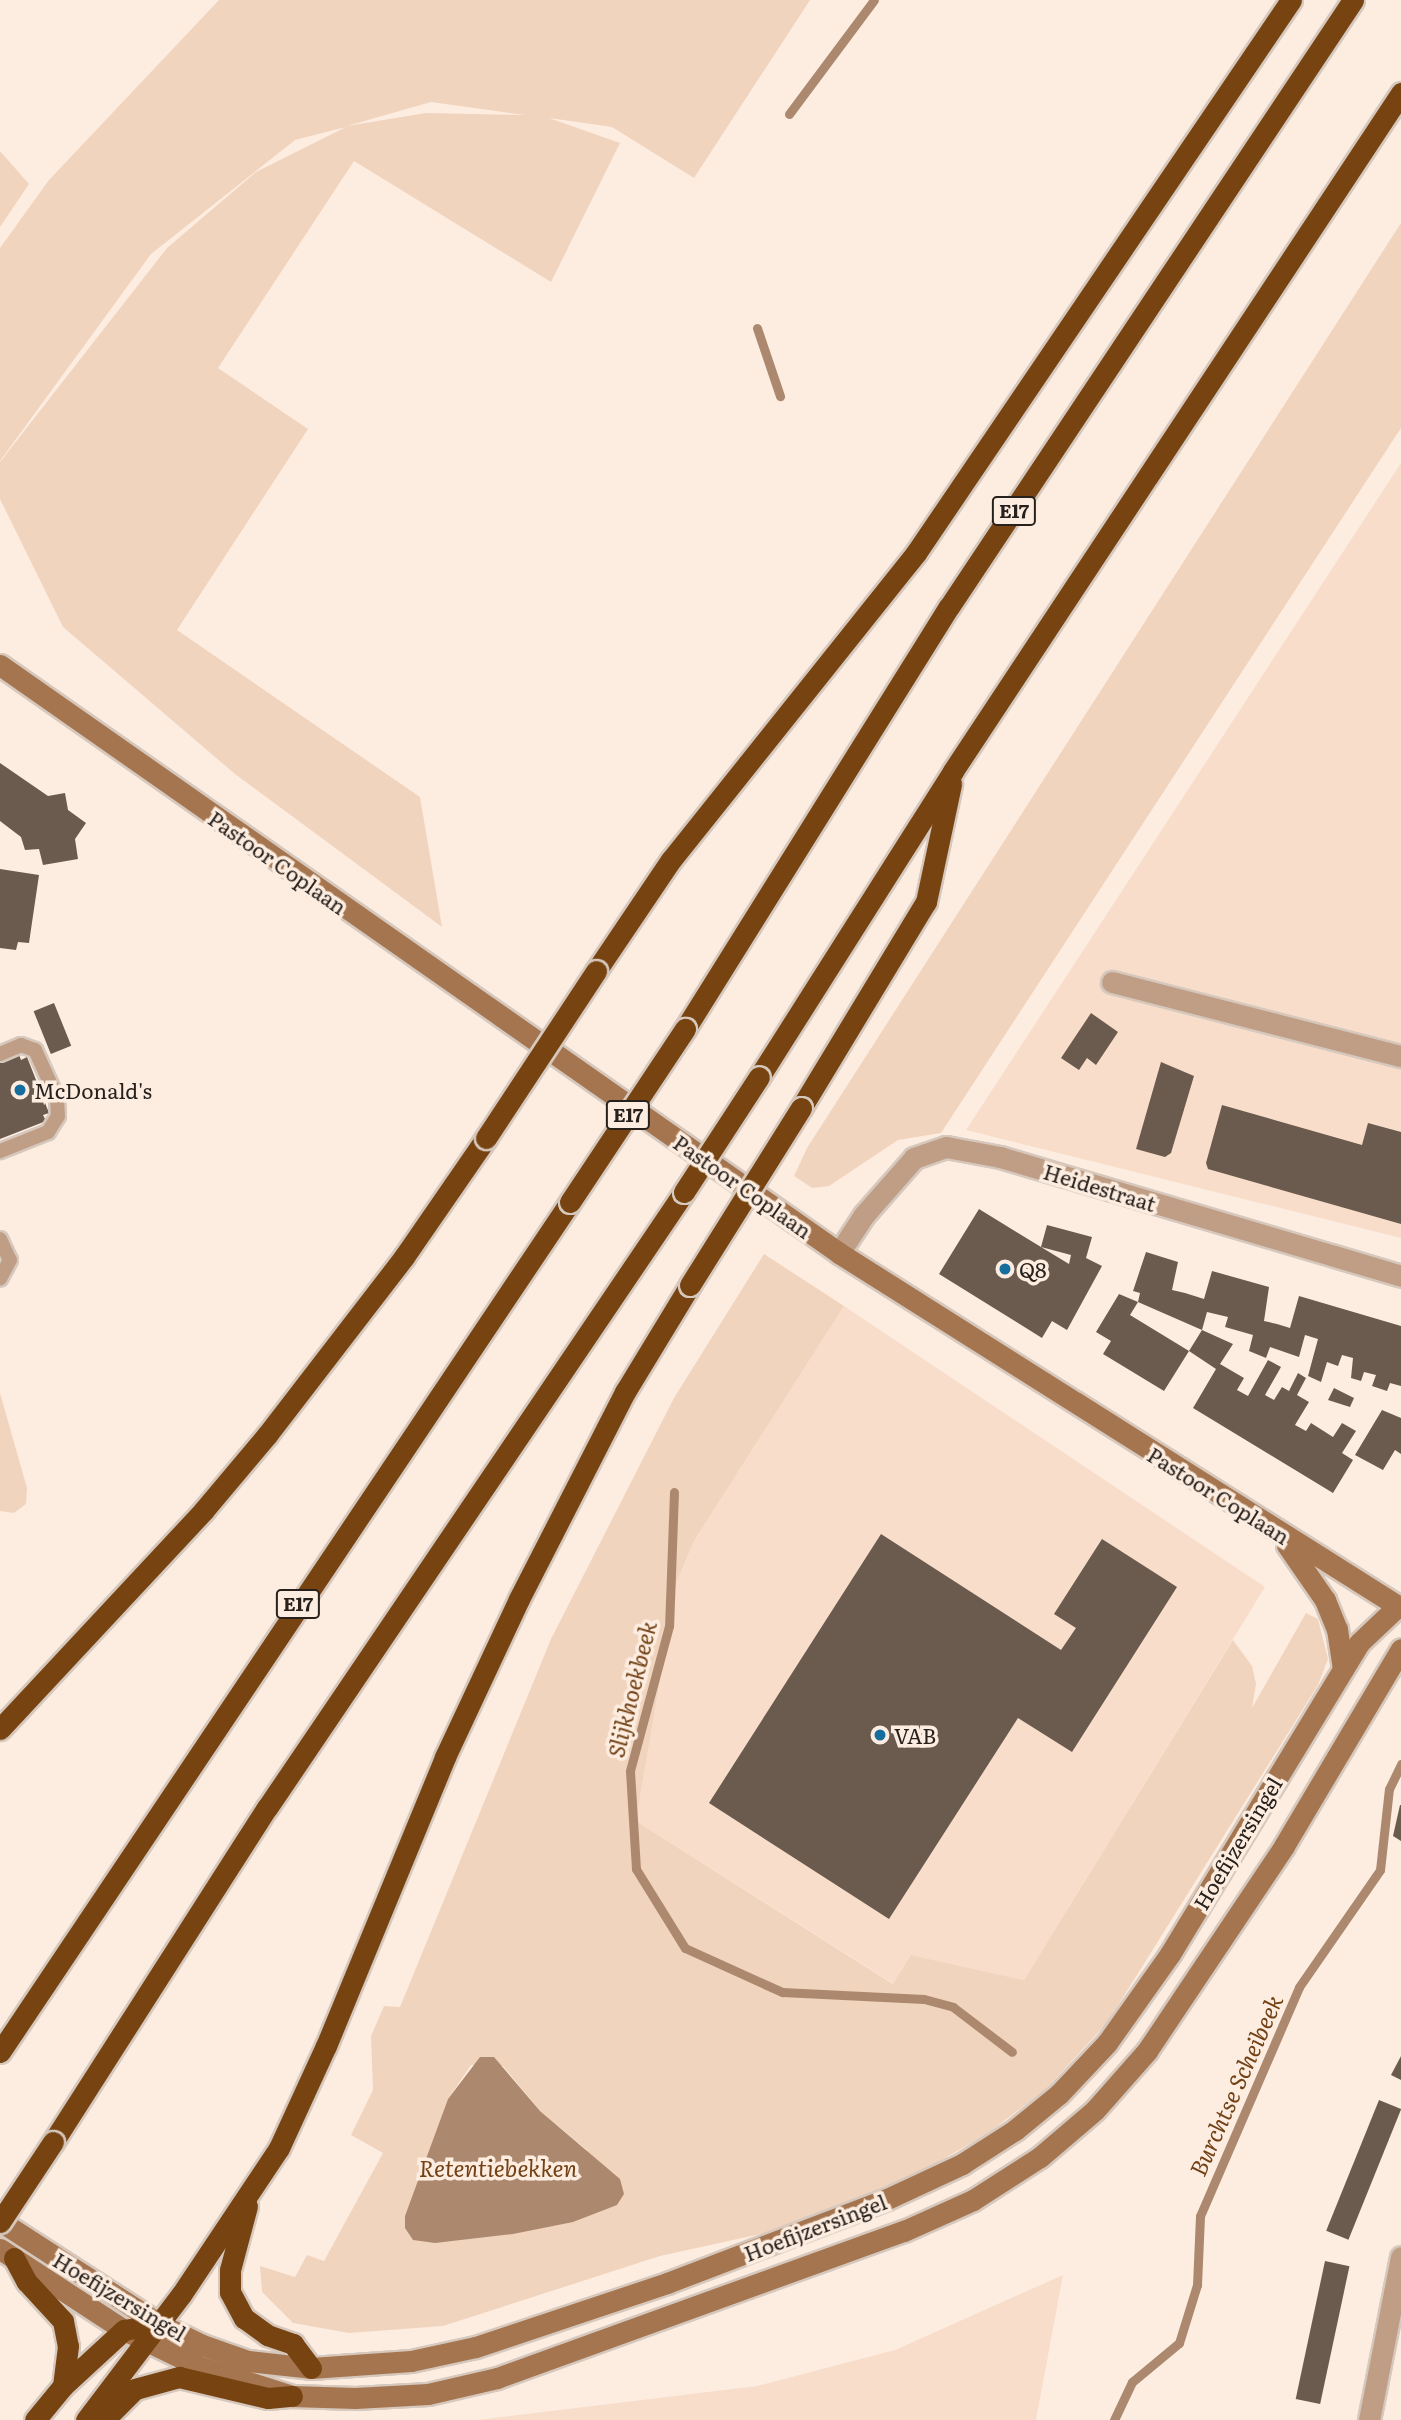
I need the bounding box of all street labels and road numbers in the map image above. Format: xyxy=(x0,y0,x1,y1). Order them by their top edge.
road number: E17 xyxy=(991,496,1037,526)
street label: Pastoor Coplaan xyxy=(204,805,352,919)
road number: E17 xyxy=(605,1100,651,1130)
street label: Pastoor Coplaan xyxy=(669,1129,817,1243)
street label: Heidestraat xyxy=(1041,1158,1159,1216)
street label: Pastoor Coplaan xyxy=(1143,1441,1295,1549)
road number: E17 xyxy=(275,1588,321,1620)
street label: Hoefijzersingel xyxy=(1187,1772,1287,1914)
street label: Hoefijzersingel xyxy=(740,2188,890,2266)
street label: Hoefijzersingel xyxy=(49,2246,191,2346)

